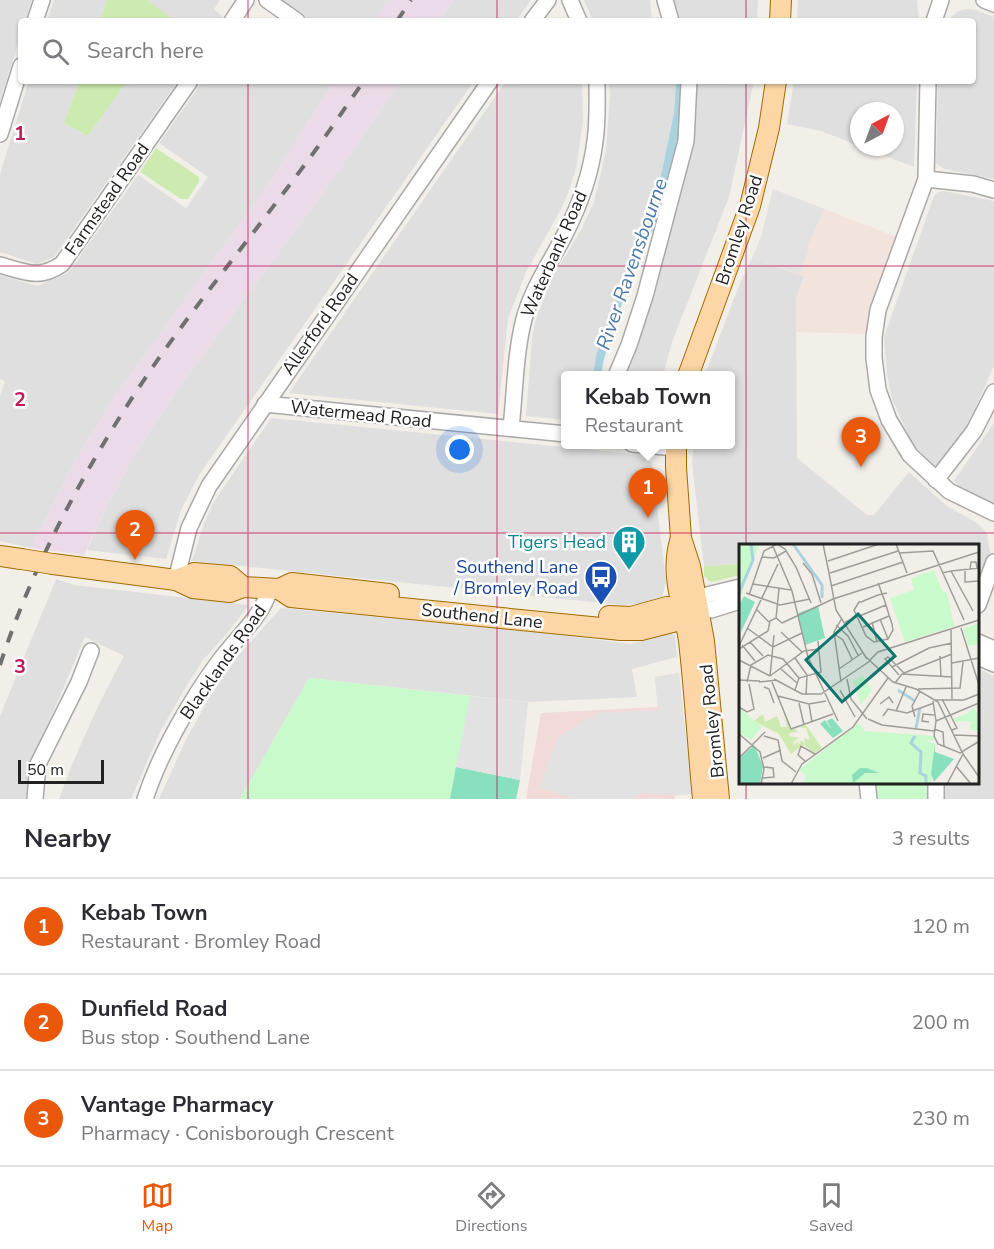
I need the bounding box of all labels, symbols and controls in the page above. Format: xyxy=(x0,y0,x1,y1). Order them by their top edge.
search box xyxy=(18,18,976,84)
icon: search xyxy=(39,35,72,68)
text: Search here xyxy=(87,36,204,66)
north arrow xyxy=(850,102,904,156)
text: 1 xyxy=(14,120,26,147)
street label: Farmstead Road xyxy=(59,138,155,260)
street label: Bromley Road xyxy=(710,172,768,288)
water label: River Ravensbourne xyxy=(590,174,674,353)
street label: Waterbank Road xyxy=(515,187,593,321)
street label: Allerford Road xyxy=(276,268,364,380)
popup xyxy=(561,371,735,449)
text: Kebab Town xyxy=(585,382,711,412)
text: 2 xyxy=(14,386,26,413)
street label: Watermead Road xyxy=(289,395,433,433)
text: Restaurant xyxy=(585,412,683,439)
pin: 3 xyxy=(842,418,880,467)
your location xyxy=(445,435,474,464)
pin: 1 xyxy=(628,468,668,518)
pin: 2 xyxy=(116,510,154,560)
building icon: Tigers Head xyxy=(611,524,647,571)
place label: Tigers Head xyxy=(508,530,606,554)
inset map xyxy=(739,544,979,784)
place label: Southend Lane / Bromley Road xyxy=(453,555,578,600)
bus stop icon: Southend Lane / Bromley Road xyxy=(583,559,619,606)
street label: Southend Lane xyxy=(420,598,544,634)
street label: Blacklands Road xyxy=(174,600,272,724)
text: 3 xyxy=(14,653,26,680)
street label: Bromley Road xyxy=(694,663,730,779)
scale bar xyxy=(18,757,104,784)
text: 50 m xyxy=(27,759,64,781)
text: Nearby xyxy=(24,821,111,856)
text: 3 results xyxy=(892,825,970,852)
text: Kebab Town xyxy=(81,898,208,928)
text: 1 xyxy=(38,913,50,940)
text: 120 m xyxy=(912,913,970,940)
text: Restaurant · Bromley Road xyxy=(81,928,321,955)
text: Dunfield Road xyxy=(81,994,228,1024)
text: 2 xyxy=(38,1009,50,1036)
text: 200 m xyxy=(912,1009,970,1036)
text: Bus stop · Southend Lane xyxy=(81,1024,310,1051)
text: Vantage Pharmacy xyxy=(81,1090,273,1120)
text: 3 xyxy=(38,1105,50,1132)
text: 230 m xyxy=(912,1105,970,1132)
text: Pharmacy · Conisborough Crescent xyxy=(81,1120,394,1147)
tab: Map xyxy=(141,1179,174,1237)
tab: Directions xyxy=(455,1179,527,1237)
tab: Saved xyxy=(809,1179,853,1237)

